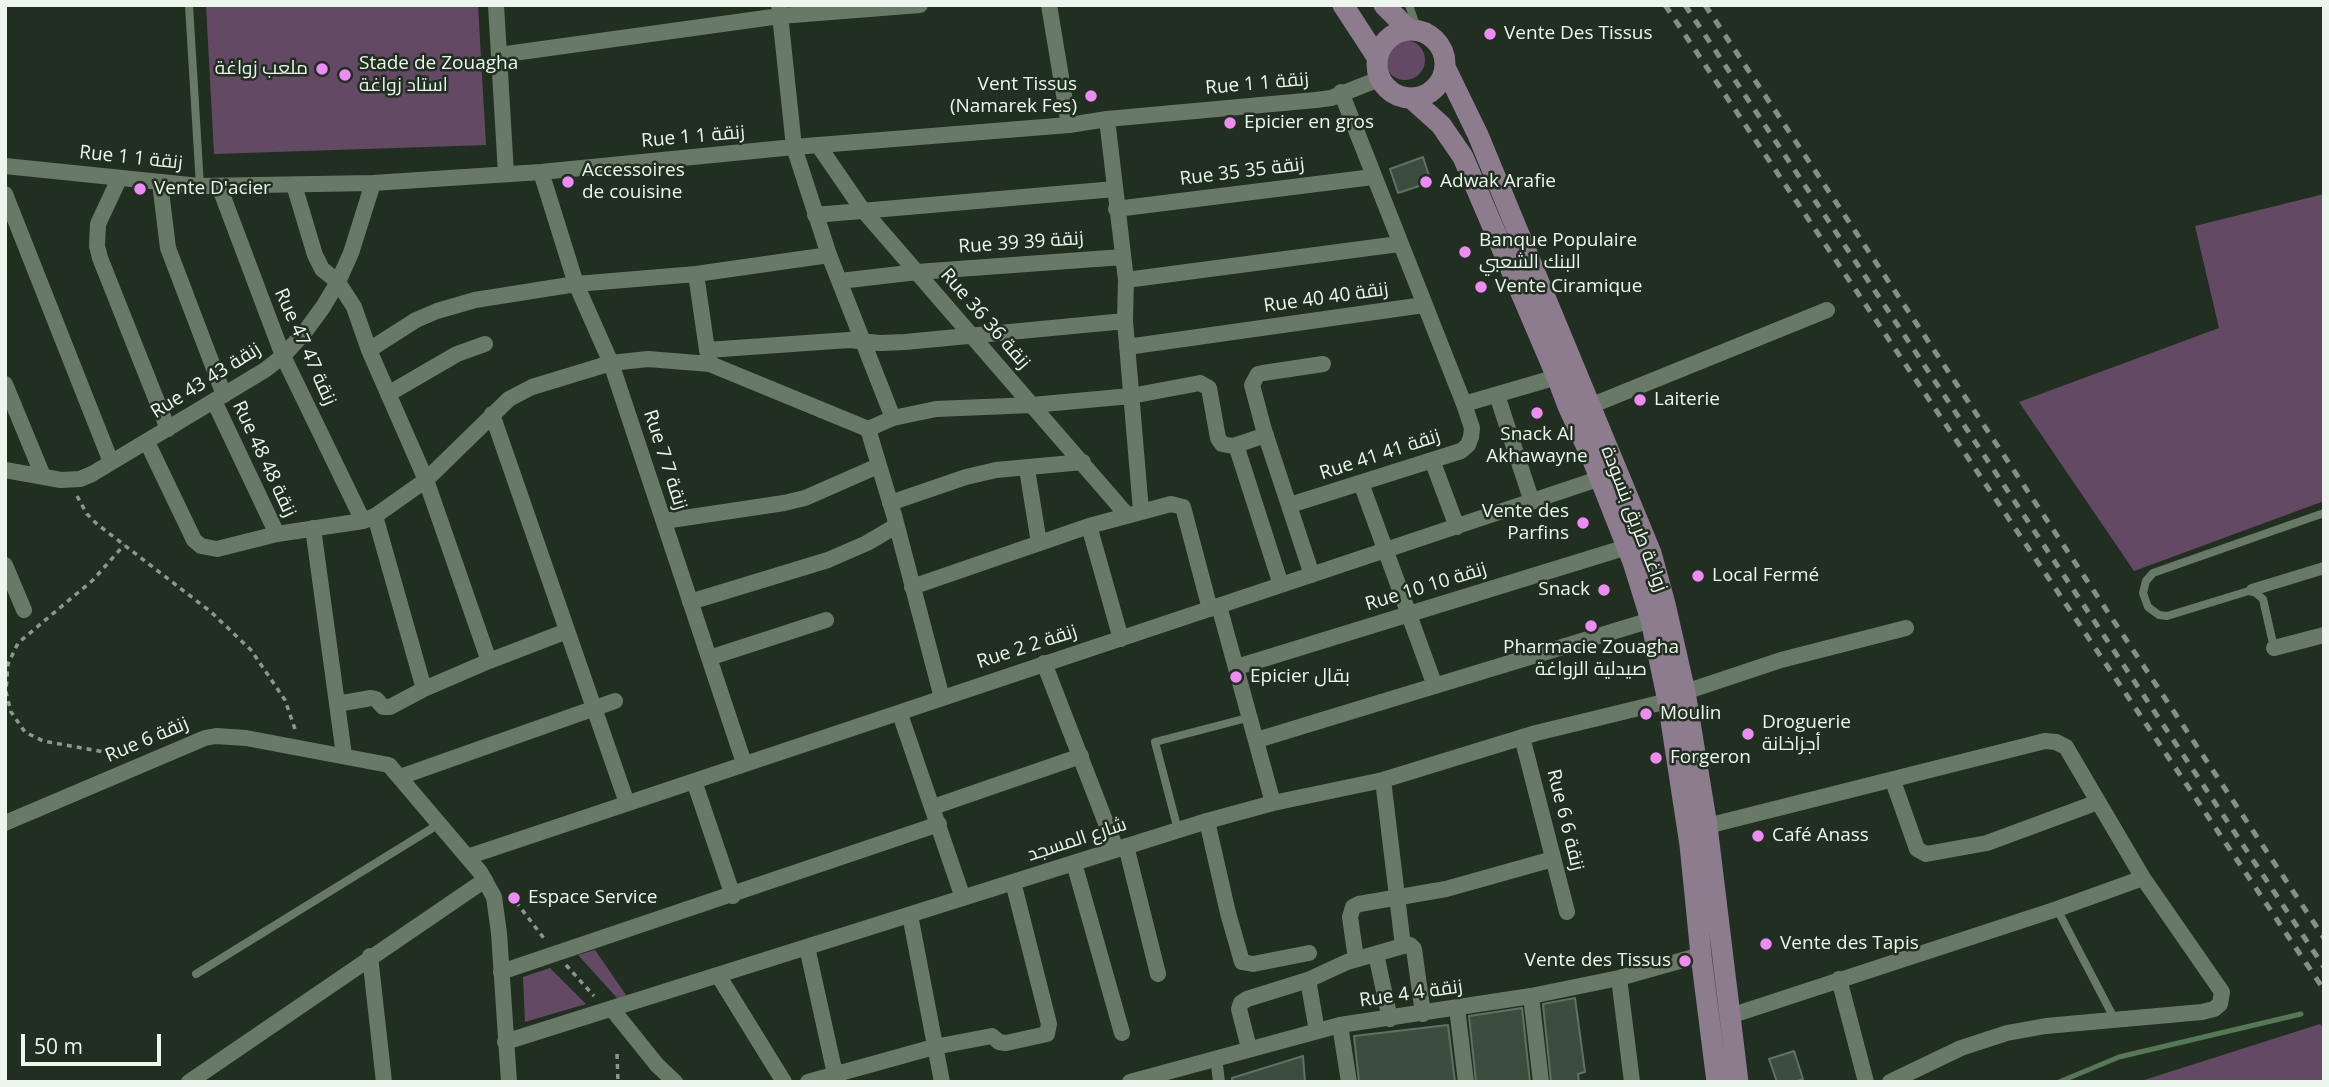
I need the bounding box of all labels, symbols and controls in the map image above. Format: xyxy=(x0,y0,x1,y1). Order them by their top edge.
place label: Vente Des Tissus xyxy=(1504,23,1653,45)
marker: Vente Des Tissus xyxy=(1482,26,1498,42)
place label: Stade de Zouagha استاد زواغة xyxy=(359,53,518,97)
place label: ملعب زواغة xyxy=(215,58,308,80)
marker: ملعب زواغة xyxy=(314,61,330,77)
marker: Stade de Zouagha استاد زواغة xyxy=(337,67,353,83)
street label: Rue 1 زنقة 1 xyxy=(1204,68,1310,100)
place label: Vent Tissus (Namarek Fes) xyxy=(950,74,1077,118)
marker: Vent Tissus (Namarek Fes) xyxy=(1083,88,1099,104)
place label: Epicier en gros xyxy=(1244,112,1374,134)
marker: Epicier en gros xyxy=(1222,115,1238,131)
street label: Rue 1 زنقة 1 xyxy=(640,121,746,153)
street label: Rue 1 زنقة 1 xyxy=(78,141,184,175)
street label: Rue 35 زنقة 35 xyxy=(1178,153,1306,191)
place label: Accessoires de couisine xyxy=(582,160,685,204)
place label: Adwak Arafie xyxy=(1440,171,1556,193)
marker: Accessoires de couisine xyxy=(560,174,576,190)
marker: Adwak Arafie xyxy=(1418,174,1434,190)
place label: Vente D'acier xyxy=(154,178,271,200)
marker: Vente D'acier xyxy=(132,181,148,197)
street label: Rue 39 زنقة 39 xyxy=(958,227,1084,259)
place label: Banque Populaire البنك الشعبي xyxy=(1479,230,1637,274)
marker: Banque Populaire البنك الشعبي xyxy=(1457,244,1473,260)
street label: Rue 36 زنقة 36 xyxy=(935,264,1035,374)
place label: Vente Ciramique xyxy=(1495,276,1642,298)
street label: Rue 40 زنقة 40 xyxy=(1262,278,1390,318)
marker: Vente Ciramique xyxy=(1473,279,1489,295)
street label: Rue 47 زنقة 47 xyxy=(269,285,341,409)
street label: Rue 43 زنقة 43 xyxy=(147,338,265,424)
place label: Laiterie xyxy=(1654,389,1720,411)
marker: Laiterie xyxy=(1632,392,1648,408)
street label: Rue 48 زنقة 48 xyxy=(227,397,301,521)
marker: Snack Al Akhawayne xyxy=(1529,405,1545,421)
street label: Rue 7 زنقة 7 xyxy=(638,407,692,513)
place label: Snack Al Akhawayne xyxy=(1486,424,1588,468)
street label: Rue 41 زنقة 41 xyxy=(1317,425,1443,485)
street label: زواغة طريق بنسودة xyxy=(1596,443,1672,595)
place label: Vente des Parfins xyxy=(1482,501,1569,545)
marker: Vente des Parfins xyxy=(1575,515,1591,531)
street label: Rue 10 زنقة 10 xyxy=(1363,558,1489,616)
place label: Local Fermé xyxy=(1712,565,1819,587)
marker: Local Fermé xyxy=(1690,568,1706,584)
place label: Snack xyxy=(1538,579,1590,601)
marker: Snack xyxy=(1596,582,1612,598)
marker: Pharmacie Zouagha صيدلية الزواغة xyxy=(1583,618,1599,634)
street label: Rue 2 زنقة 2 xyxy=(974,620,1080,674)
place label: Pharmacie Zouagha صيدلية الزواغة xyxy=(1503,637,1679,681)
place label: Epicier بقال xyxy=(1250,666,1350,688)
marker: Epicier بقال xyxy=(1228,669,1244,685)
place label: Moulin xyxy=(1660,703,1721,725)
marker: Moulin xyxy=(1638,706,1654,722)
street label: Rue 6 زنقة xyxy=(102,712,192,768)
place label: Droguerie أجزاخانة xyxy=(1762,712,1851,756)
marker: Droguerie أجزاخانة xyxy=(1740,726,1756,742)
place label: Forgeron xyxy=(1670,747,1751,769)
marker: Forgeron xyxy=(1648,750,1664,766)
street label: Rue 6 زنقة 6 xyxy=(1541,767,1589,873)
street label: شارع المسجد xyxy=(1025,813,1129,867)
place label: Café Anass xyxy=(1772,825,1869,847)
marker: Café Anass xyxy=(1750,828,1766,844)
place label: Espace Service xyxy=(528,887,657,909)
marker: Espace Service xyxy=(506,890,522,906)
place label: Vente des Tapis xyxy=(1780,933,1919,955)
marker: Vente des Tapis xyxy=(1758,936,1774,952)
place label: Vente des Tissus xyxy=(1525,950,1671,972)
marker: Vente des Tissus xyxy=(1677,953,1693,969)
street label: Rue 4 زنقة 4 xyxy=(1358,975,1464,1013)
scale bar xyxy=(24,1020,164,1064)
text: 50 m xyxy=(34,1032,83,1060)

